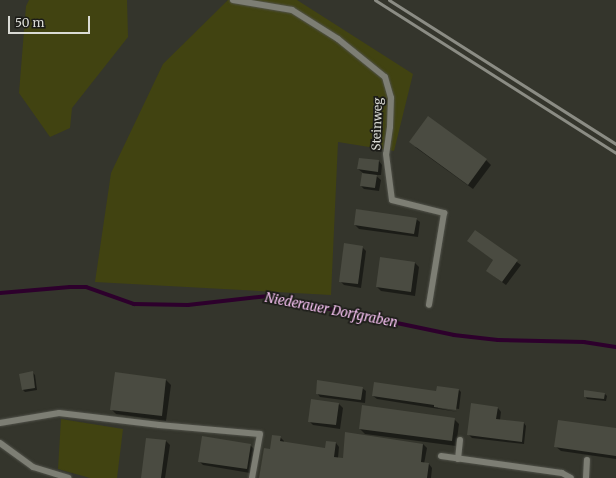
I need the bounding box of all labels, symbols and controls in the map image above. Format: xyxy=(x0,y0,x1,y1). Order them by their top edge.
scale bar xyxy=(10,8,92,34)
text: 50 m xyxy=(15,15,44,30)
street label: Steinweg xyxy=(369,97,385,151)
water label: Niederauer Dorfgraben xyxy=(263,290,399,332)

